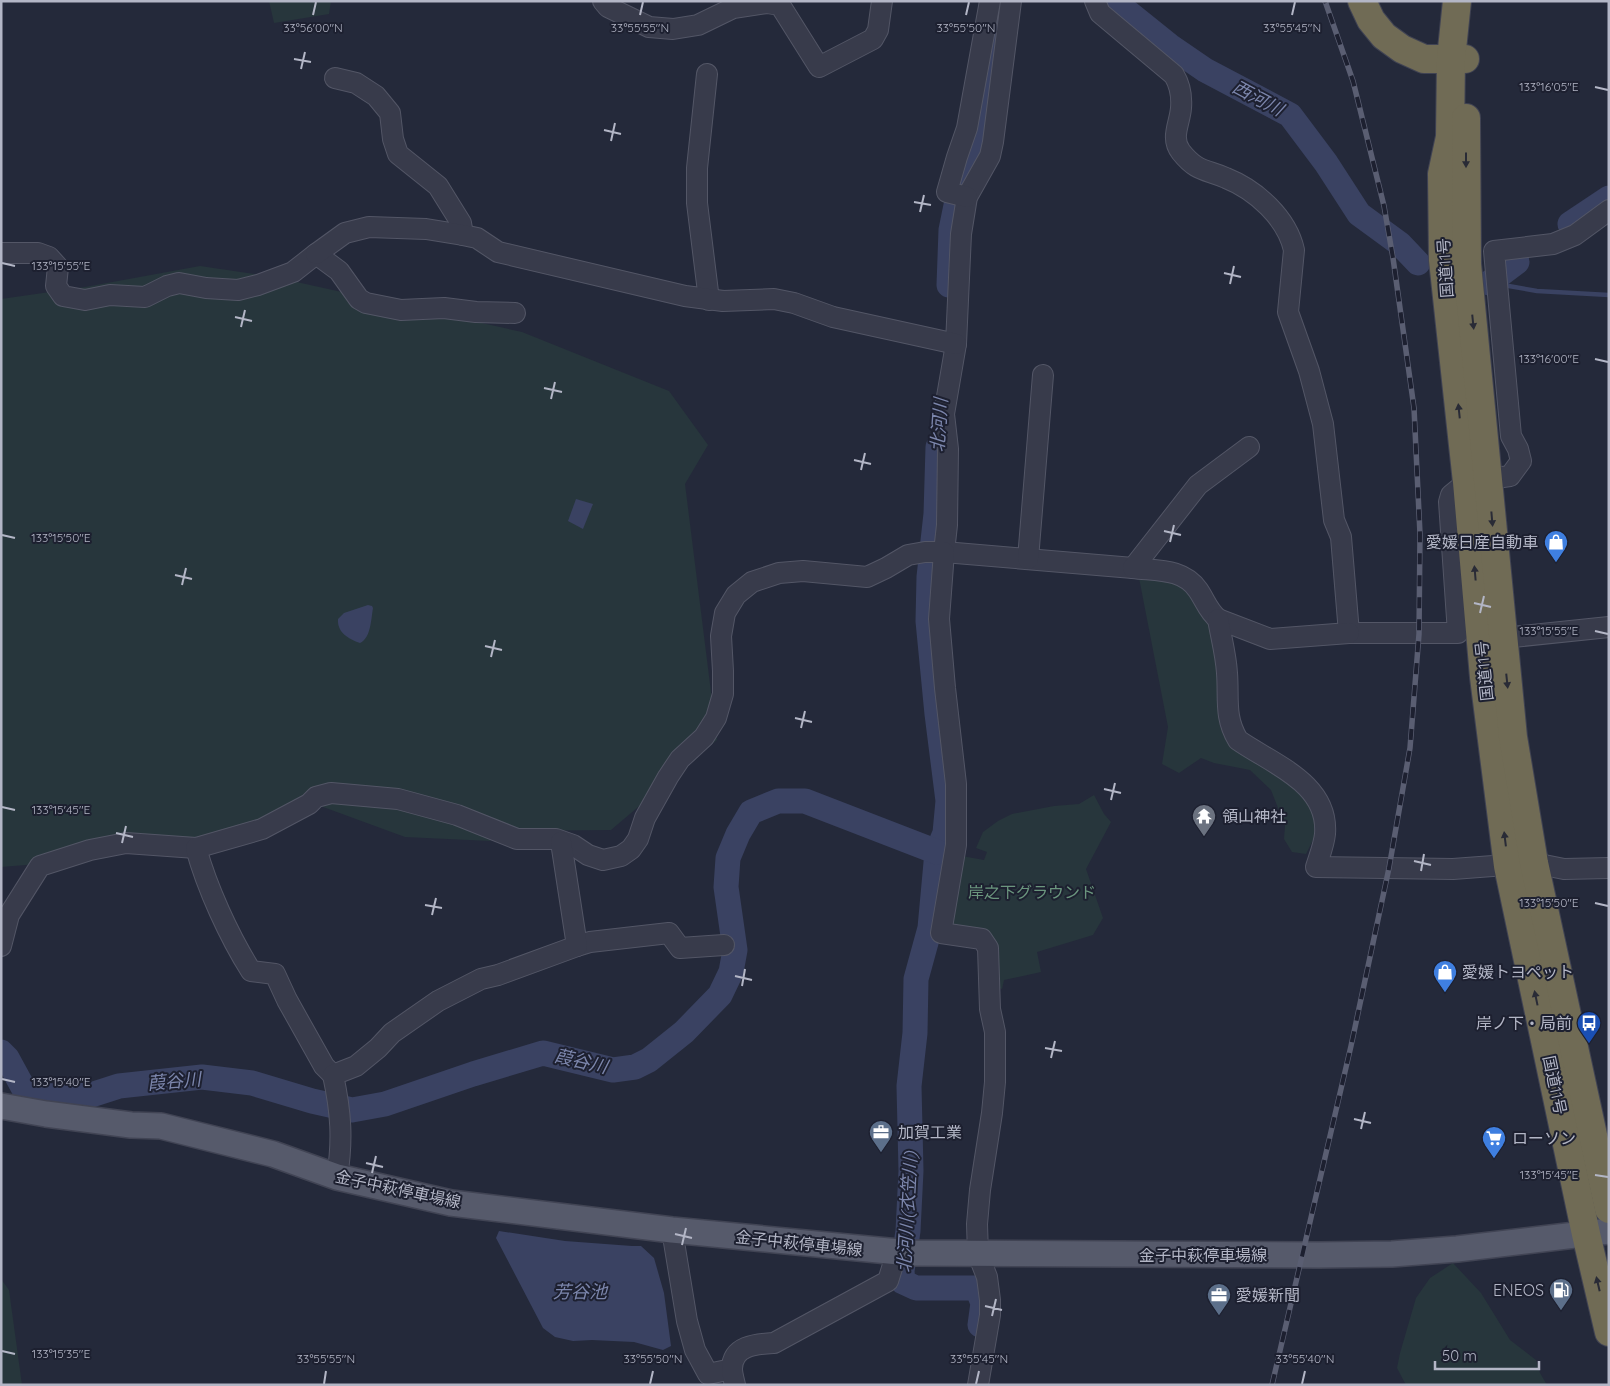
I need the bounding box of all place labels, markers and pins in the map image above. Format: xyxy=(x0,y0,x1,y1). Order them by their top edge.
shop icon: 愛媛日産自動車 xyxy=(1543,529,1569,563)
place label: 愛媛日産自動車 xyxy=(1426,532,1538,552)
temple icon: 領山神社 xyxy=(1191,803,1217,837)
place label: 領山神社 xyxy=(1222,806,1286,826)
shop icon: 愛媛トヨペット xyxy=(1432,959,1458,993)
place label: 愛媛トヨペット xyxy=(1462,962,1574,982)
bus stop icon: 岸ノ下・局前 xyxy=(1576,1010,1602,1044)
place label: 岸ノ下・局前 xyxy=(1476,1013,1572,1033)
office icon: 加賀工業 xyxy=(868,1119,894,1153)
place label: 加賀工業 xyxy=(898,1122,962,1142)
supermarket icon: ローソン xyxy=(1481,1125,1507,1159)
place label: ローソン xyxy=(1512,1128,1576,1148)
fuel station icon: ENEOS xyxy=(1548,1277,1574,1311)
place label: ENEOS xyxy=(1493,1280,1544,1300)
office icon: 愛媛新聞 xyxy=(1206,1282,1232,1316)
place label: 愛媛新聞 xyxy=(1236,1285,1300,1305)

